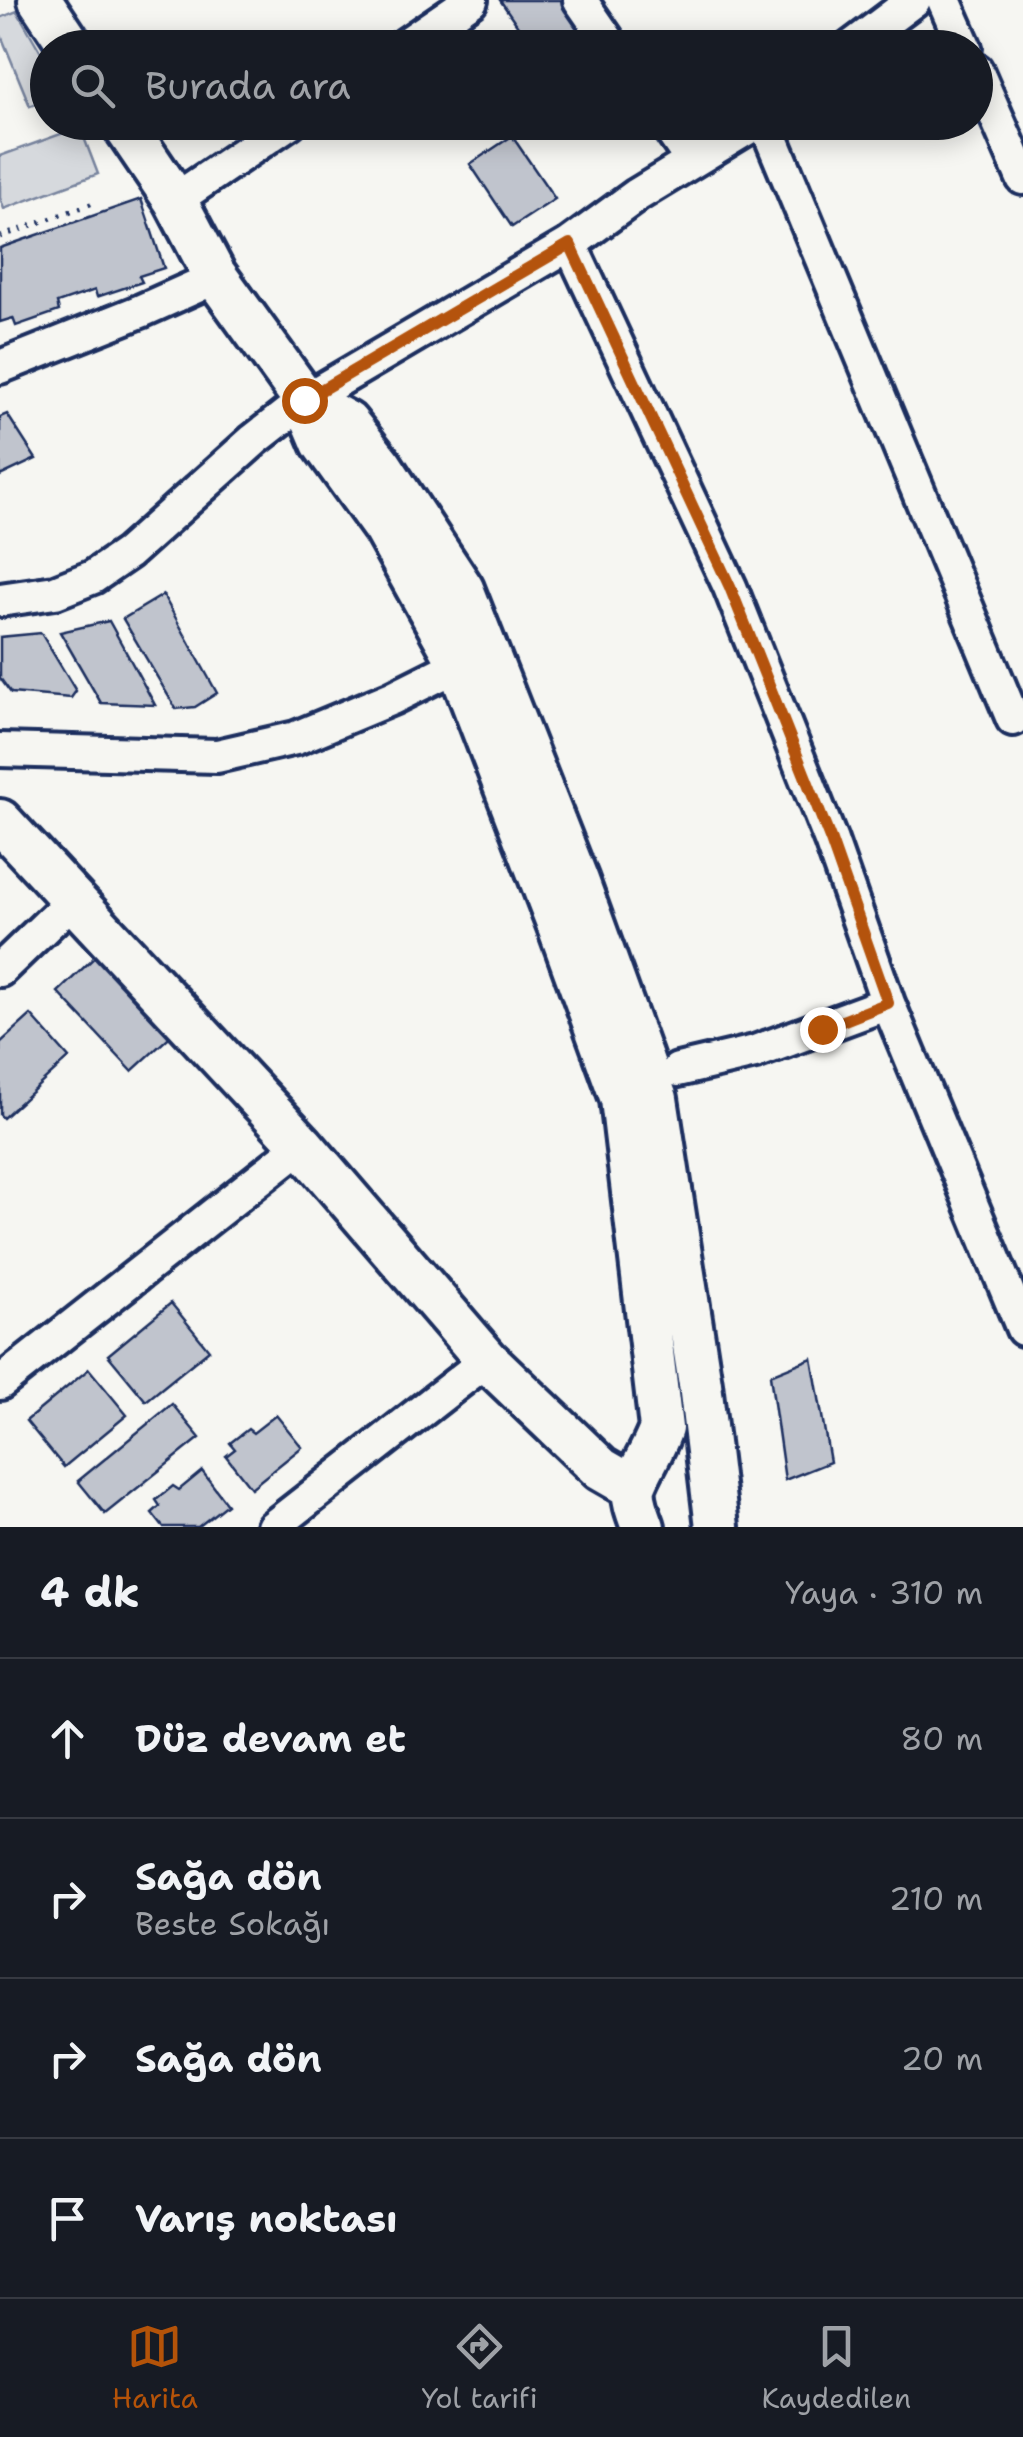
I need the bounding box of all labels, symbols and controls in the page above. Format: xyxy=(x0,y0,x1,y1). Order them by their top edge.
search box xyxy=(30,30,993,140)
icon: search xyxy=(65,58,120,113)
text: Burada ara xyxy=(145,60,351,111)
route start xyxy=(282,378,328,424)
route end xyxy=(800,1007,846,1053)
text: 4 dk xyxy=(40,1564,140,1620)
text: Yaya · 310 m xyxy=(785,1571,983,1614)
icon: ahead xyxy=(40,1711,95,1766)
text: Düz devam et xyxy=(135,1713,406,1764)
text: 80 m xyxy=(900,1717,983,1760)
text: Sağa dön xyxy=(135,1851,322,1902)
icon: right xyxy=(40,1871,95,1926)
text: 210 m xyxy=(889,1877,983,1920)
text: Beste Sokağı xyxy=(135,1902,330,1945)
icon: right xyxy=(40,2031,95,2086)
text: Sağa dön xyxy=(135,2033,322,2084)
text: 20 m xyxy=(901,2037,983,2080)
icon: arrive xyxy=(40,2191,95,2246)
text: Varış noktası xyxy=(135,2193,398,2244)
tab: Harita xyxy=(112,2319,198,2417)
tab: Yol tarifi xyxy=(422,2319,538,2417)
tab: Kaydedilen xyxy=(761,2319,911,2417)

